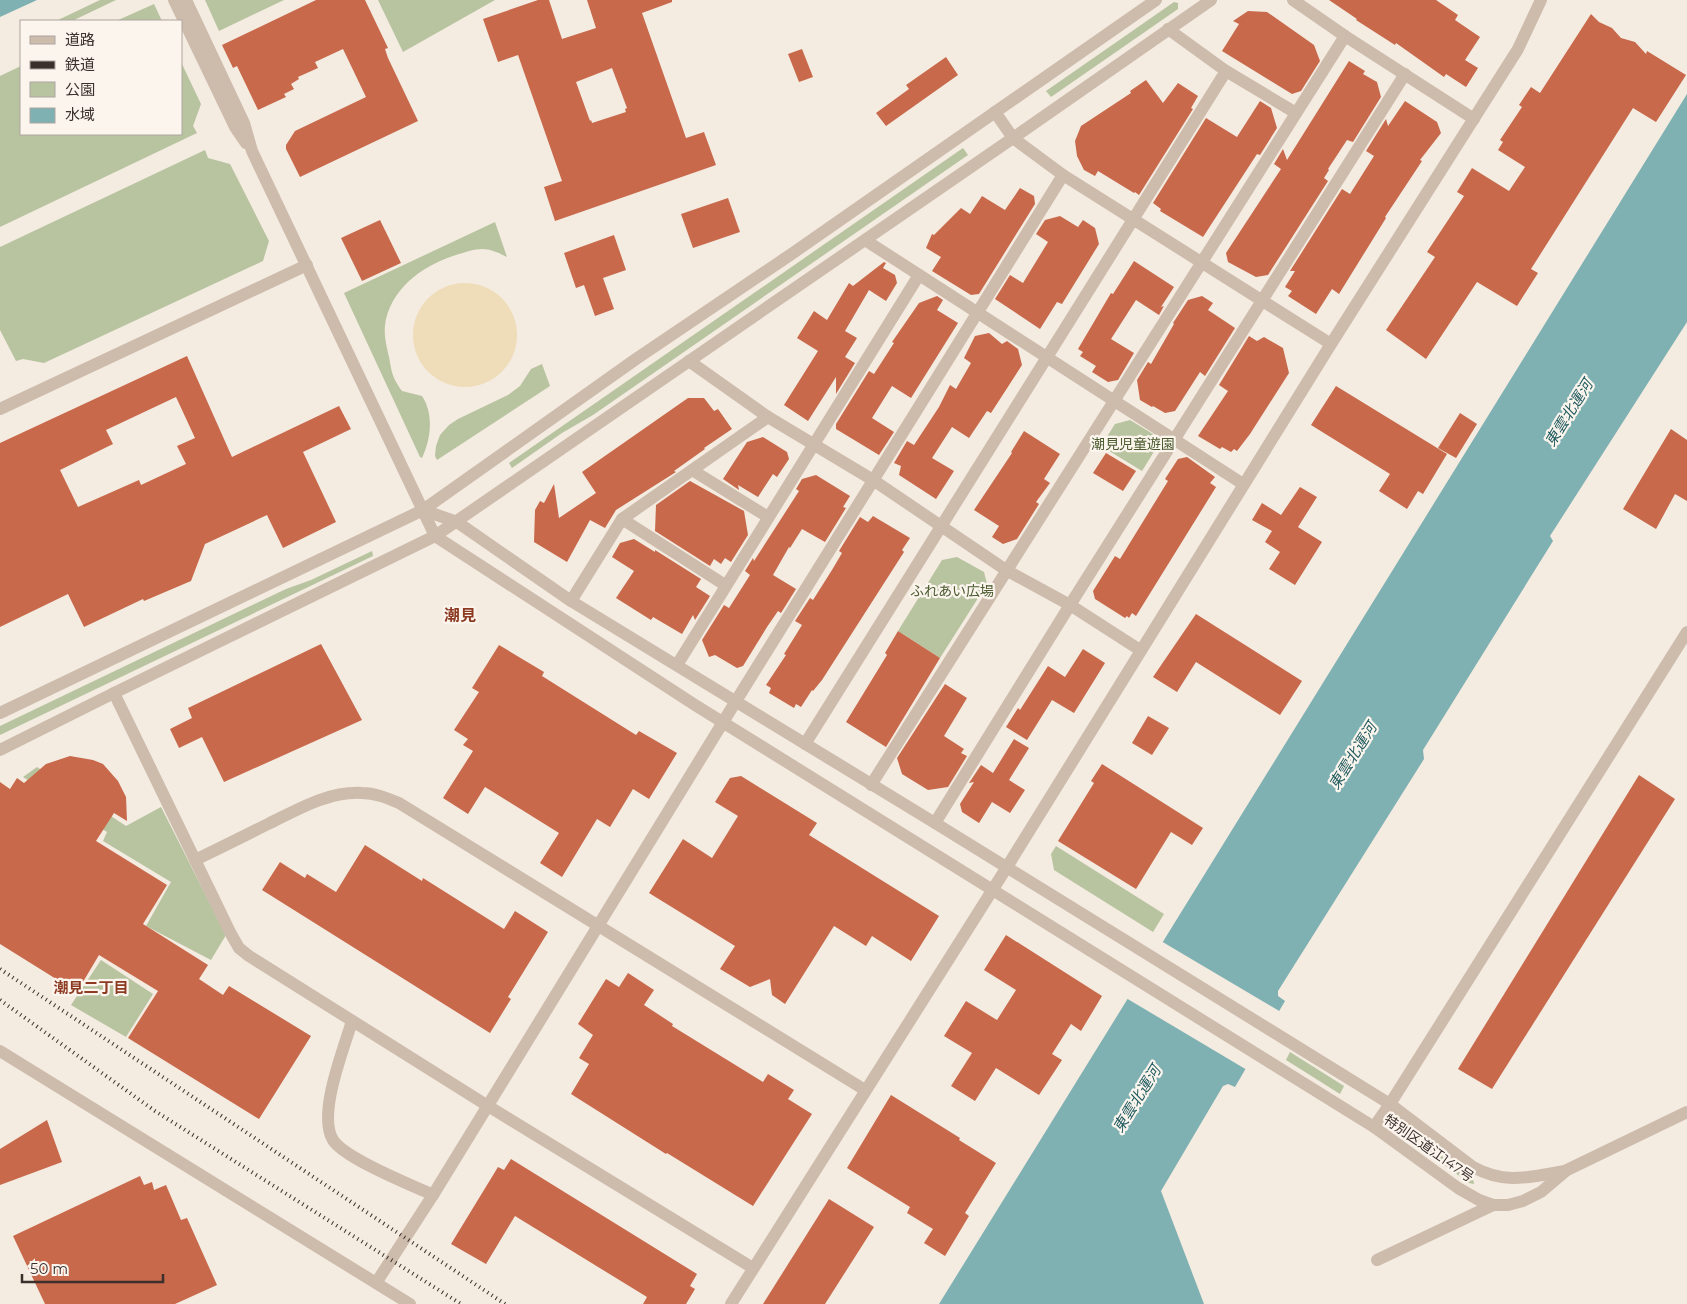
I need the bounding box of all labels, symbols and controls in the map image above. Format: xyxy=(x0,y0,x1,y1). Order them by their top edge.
legend xyxy=(20,20,182,135)
text: 道路 xyxy=(65,30,95,49)
text: 鉄道 xyxy=(65,55,95,74)
text: 公園 xyxy=(65,80,95,99)
text: 水域 xyxy=(65,105,95,124)
water label: 東雲北運河 xyxy=(1541,373,1598,450)
park label: 潮見児童遊園 xyxy=(1091,435,1175,453)
park label: ふれあい広場 xyxy=(910,582,994,600)
district label: 潮見 xyxy=(444,606,476,625)
water label: 東雲北運河 xyxy=(1325,716,1382,793)
district label: 潮見二丁目 xyxy=(53,978,129,997)
water label: 東雲北運河 xyxy=(1109,1059,1166,1136)
street label: 特別区道江147号 xyxy=(1380,1110,1478,1186)
scale bar xyxy=(22,1252,164,1284)
text: 50 m xyxy=(30,1259,68,1278)

